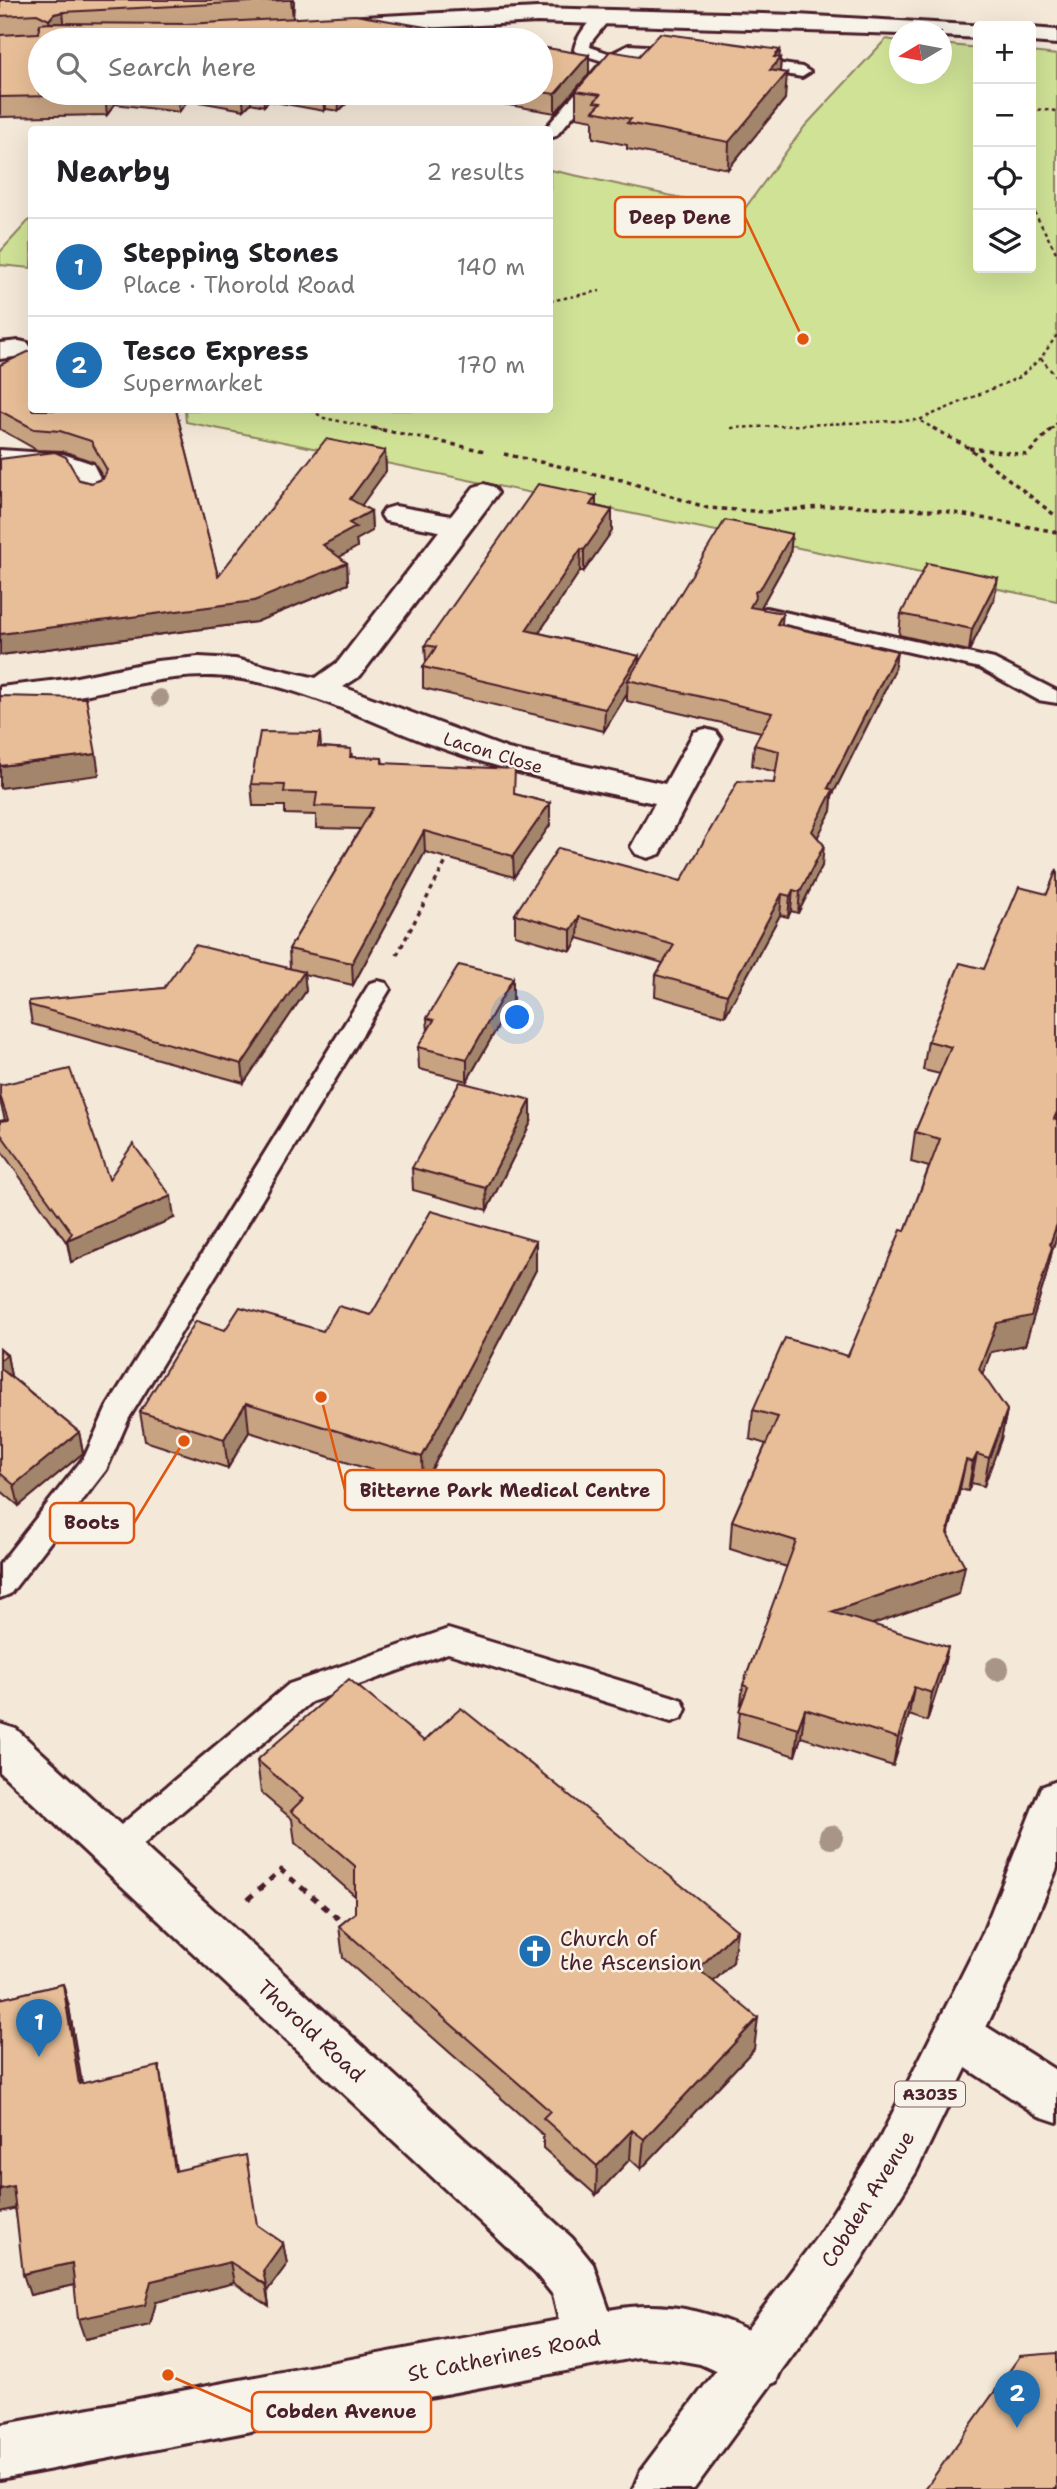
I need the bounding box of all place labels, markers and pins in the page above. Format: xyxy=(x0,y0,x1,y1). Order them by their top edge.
callout: Deep Dene xyxy=(615,197,745,237)
callout: Bitterne Park Medical Centre xyxy=(345,1470,664,1510)
callout: Boots xyxy=(50,1503,134,1543)
place label: Church of the Ascension xyxy=(560,1925,702,1977)
church icon: Church of the Ascension xyxy=(516,1932,554,1970)
pin: 1 xyxy=(16,1999,62,2057)
pin: 2 xyxy=(994,2370,1040,2428)
callout: Cobden Avenue xyxy=(252,2392,431,2432)

